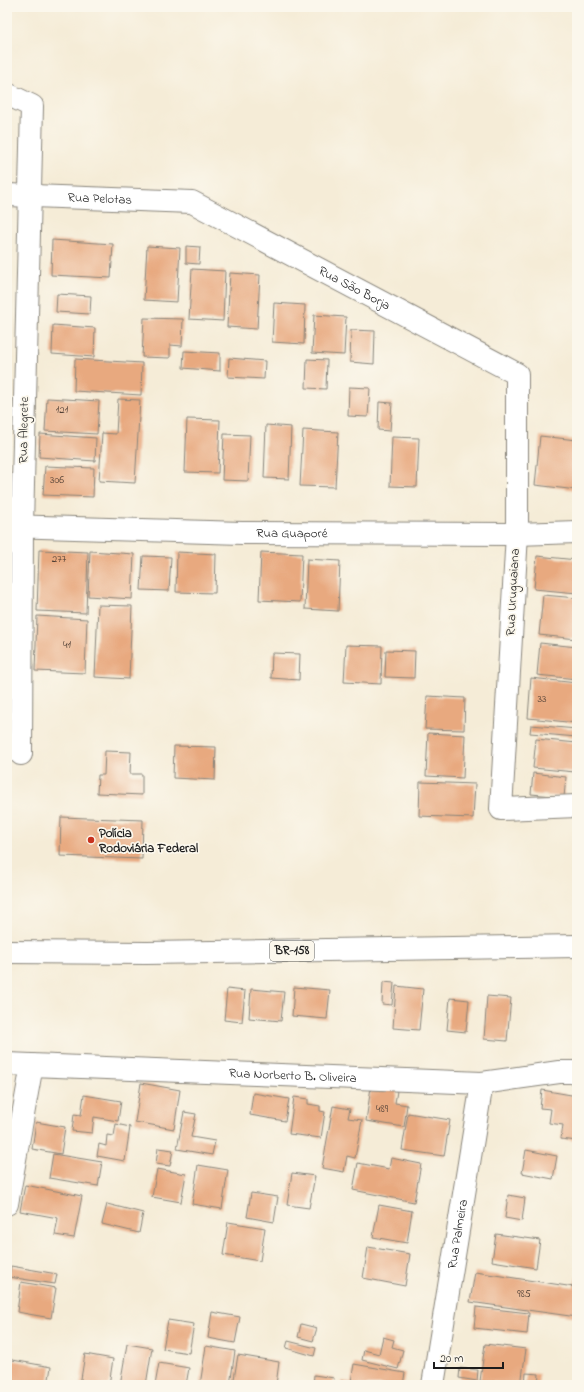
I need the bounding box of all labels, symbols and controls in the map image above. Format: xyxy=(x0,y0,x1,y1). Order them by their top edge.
street label: Rua Pelotas xyxy=(67,188,133,209)
street label: Rua São Borja xyxy=(315,261,394,315)
street label: Rua Alegrete xyxy=(14,396,35,464)
house number: 121 xyxy=(56,402,69,418)
house number: 306 xyxy=(50,472,64,488)
street label: Rua Guaporé xyxy=(256,524,328,543)
street label: Rua Uruguaiana xyxy=(501,548,526,636)
house number: 277 xyxy=(52,551,67,567)
house number: 41 xyxy=(63,637,72,653)
house number: 33 xyxy=(537,691,547,707)
place label: Polícia Rodoviária Federal xyxy=(98,824,198,858)
marker: Polícia Rodoviária Federal xyxy=(86,835,96,845)
road number: BR-158 xyxy=(270,941,314,961)
street label: Rua Norberto B. Oliveira xyxy=(228,1063,357,1087)
house number: 489 xyxy=(376,1101,389,1117)
street label: Rua Palmeira xyxy=(443,1198,473,1270)
house number: 985 xyxy=(517,1286,531,1302)
scale bar xyxy=(434,1344,503,1370)
text: 20 m xyxy=(440,1350,463,1368)

